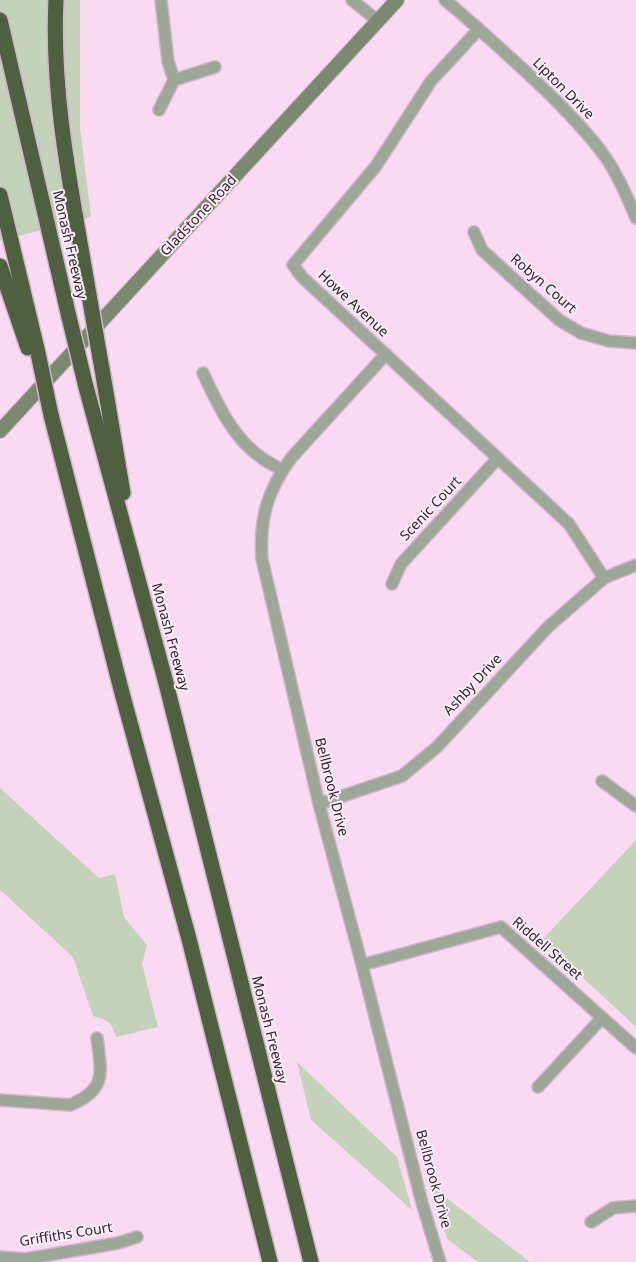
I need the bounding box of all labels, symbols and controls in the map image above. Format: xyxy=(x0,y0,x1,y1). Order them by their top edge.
street label: Lipton Drive xyxy=(529,55,597,123)
street label: Gladstone Road xyxy=(157,172,241,260)
street label: Monash Freeway xyxy=(48,189,90,301)
street label: Robyn Court xyxy=(507,251,579,317)
street label: Howe Avenue xyxy=(314,267,392,341)
street label: Scenic Court xyxy=(397,473,465,545)
street label: Monash Freeway xyxy=(148,581,192,693)
street label: Ashby Drive xyxy=(440,651,506,719)
street label: Bellbrook Drive xyxy=(311,736,351,838)
street label: Riddell Street xyxy=(509,914,585,984)
street label: Monash Freeway xyxy=(247,974,291,1086)
street label: Bellbrook Drive xyxy=(412,1128,454,1230)
street label: Griffiths Court xyxy=(18,1219,114,1251)

